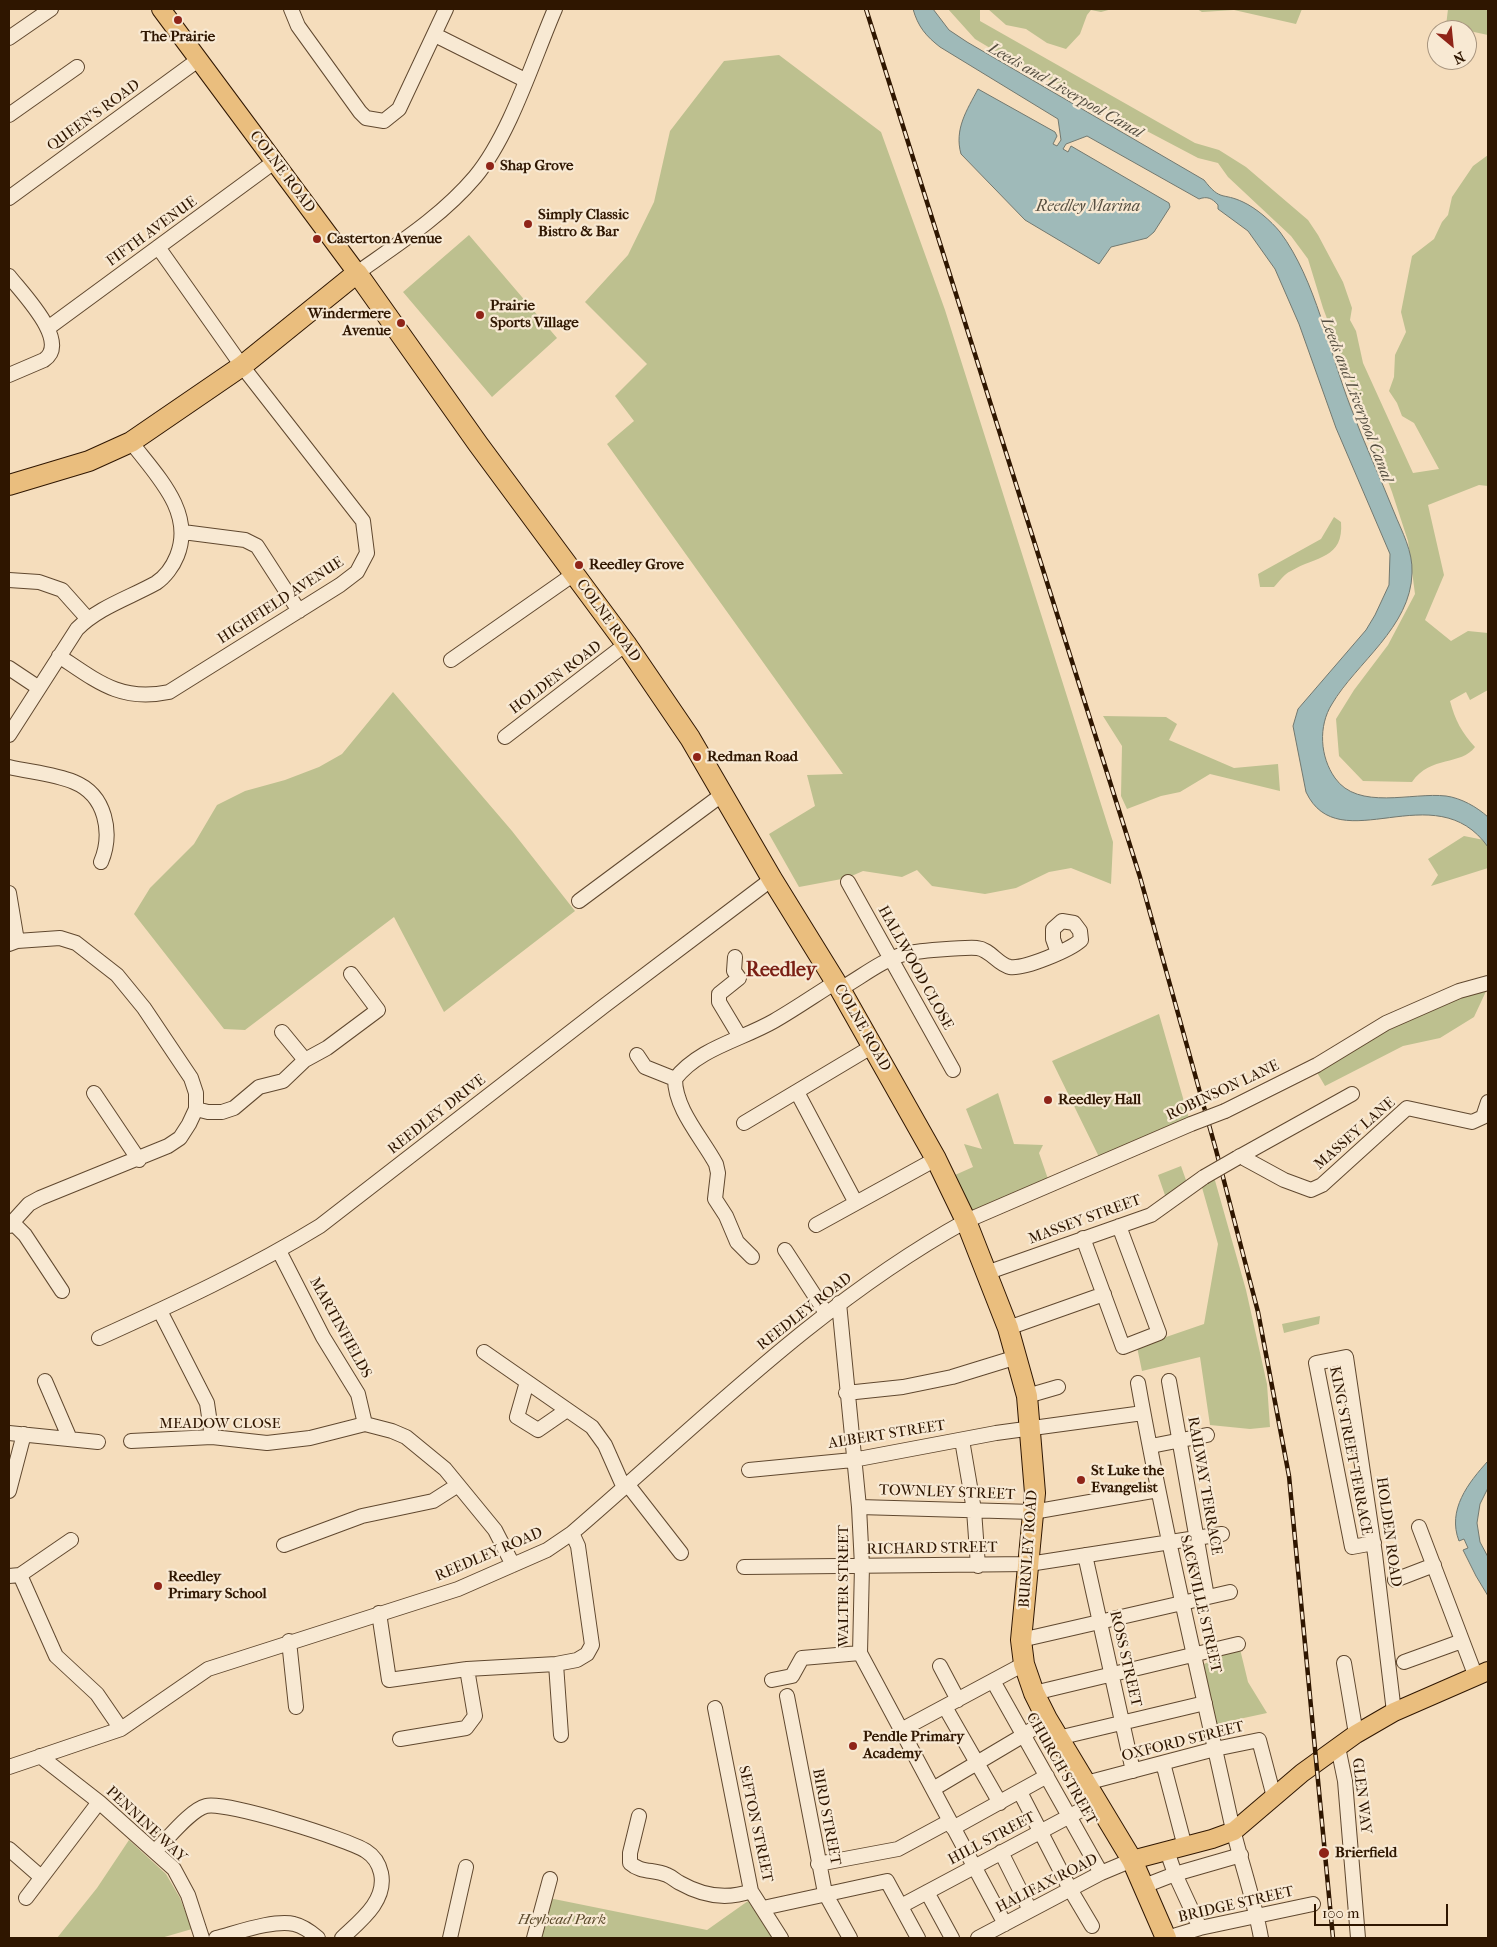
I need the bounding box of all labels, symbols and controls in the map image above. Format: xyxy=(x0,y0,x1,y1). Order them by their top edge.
marker: The Prairie xyxy=(172,14,184,26)
north arrow xyxy=(1427,20,1477,70)
place label: The Prairie xyxy=(141,28,215,46)
water label: Leeds and Liverpool Canal xyxy=(984,39,1146,143)
text: N xyxy=(1450,48,1467,68)
street label: QUEEN'S ROAD xyxy=(44,76,144,156)
street label: COLNE ROAD xyxy=(245,128,319,216)
place label: Shap Grove xyxy=(500,157,573,175)
marker: Shap Grove xyxy=(484,160,496,172)
street label: FIFTH AVENUE xyxy=(103,193,201,271)
water label: Reedley Marina xyxy=(1036,197,1140,217)
place label: Simply Classic Bistro & Bar xyxy=(538,206,629,241)
marker: Simply Classic Bistro & Bar xyxy=(522,218,534,230)
place label: Casterton Avenue xyxy=(327,230,442,248)
marker: Casterton Avenue xyxy=(311,233,323,245)
place label: Prairie Sports Village xyxy=(490,297,579,332)
place label: Windermere Avenue xyxy=(308,305,391,340)
marker: Prairie Sports Village xyxy=(474,309,486,321)
water label: Leeds and Liverpool Canal xyxy=(1316,315,1396,485)
marker: Windermere Avenue xyxy=(395,317,407,329)
street label: HIGHFIELD AVENUE xyxy=(215,553,347,649)
place label: Reedley Grove xyxy=(589,556,684,574)
marker: Reedley Grove xyxy=(573,559,585,571)
street label: COLNE ROAD xyxy=(572,576,644,666)
street label: HOLDEN ROAD xyxy=(506,638,606,718)
place label: Redman Road xyxy=(707,748,798,766)
marker: Redman Road xyxy=(691,751,703,763)
street label: HALLWOOD CLOSE xyxy=(873,903,957,1033)
district label: Reedley xyxy=(746,959,816,983)
street label: COLNE ROAD xyxy=(830,981,894,1075)
street label: ROBINSON LANE xyxy=(1164,1057,1282,1125)
street label: REEDLEY DRIVE xyxy=(385,1071,489,1159)
place label: Reedley Hall xyxy=(1058,1091,1141,1109)
marker: Reedley Hall xyxy=(1042,1094,1054,1106)
street label: MASSEY LANE xyxy=(1311,1094,1399,1174)
street label: MASSEY STREET xyxy=(1026,1191,1144,1249)
street label: REEDLEY ROAD xyxy=(754,1269,856,1355)
street label: MARTINFIELDS xyxy=(305,1274,375,1382)
street label: KING STREET TERRACE xyxy=(1325,1365,1375,1537)
street label: MEADOW CLOSE xyxy=(159,1415,281,1433)
street label: RAILWAY TERRACE xyxy=(1183,1415,1225,1557)
street label: ALBERT STREET xyxy=(827,1417,947,1453)
place label: St Luke the Evangelist xyxy=(1091,1462,1164,1497)
marker: St Luke the Evangelist xyxy=(1075,1474,1087,1486)
street label: HOLDEN ROAD xyxy=(1371,1476,1405,1588)
street label: TOWNLEY STREET xyxy=(878,1482,1016,1504)
street label: BURNLEY ROAD xyxy=(1016,1489,1042,1609)
street label: REEDLEY ROAD xyxy=(432,1524,546,1586)
street label: WALTER STREET xyxy=(835,1525,853,1647)
street label: SACKVILLE STREET xyxy=(1175,1533,1225,1675)
street label: RICHARD STREET xyxy=(866,1539,998,1559)
place label: Reedley Primary School xyxy=(168,1568,267,1603)
marker: Reedley Primary School xyxy=(152,1580,164,1592)
street label: ROSS STREET xyxy=(1105,1609,1145,1709)
street label: CHURCH STREET xyxy=(1022,1710,1100,1828)
street label: OXFORD STREET xyxy=(1120,1718,1246,1766)
place label: Pendle Primary Academy xyxy=(863,1728,964,1763)
marker: Pendle Primary Academy xyxy=(847,1740,859,1752)
street label: GLEN WAY xyxy=(1347,1757,1375,1835)
street label: SEFTON STREET xyxy=(734,1764,776,1884)
street label: BIRD STREET xyxy=(808,1767,844,1867)
street label: PENNINE WAY xyxy=(102,1783,190,1867)
street label: HILL STREET xyxy=(945,1808,1039,1870)
place label: Brierfield xyxy=(1335,1844,1397,1862)
marker: Brierfield xyxy=(1317,1846,1331,1860)
street label: HALIFAX ROAD xyxy=(993,1851,1101,1917)
street label: BRIDGE STREET xyxy=(1176,1883,1296,1927)
scale bar xyxy=(1317,1894,1451,1926)
text: 100 m xyxy=(1322,1904,1360,1922)
park label: Heyhead Park xyxy=(518,1911,606,1929)

